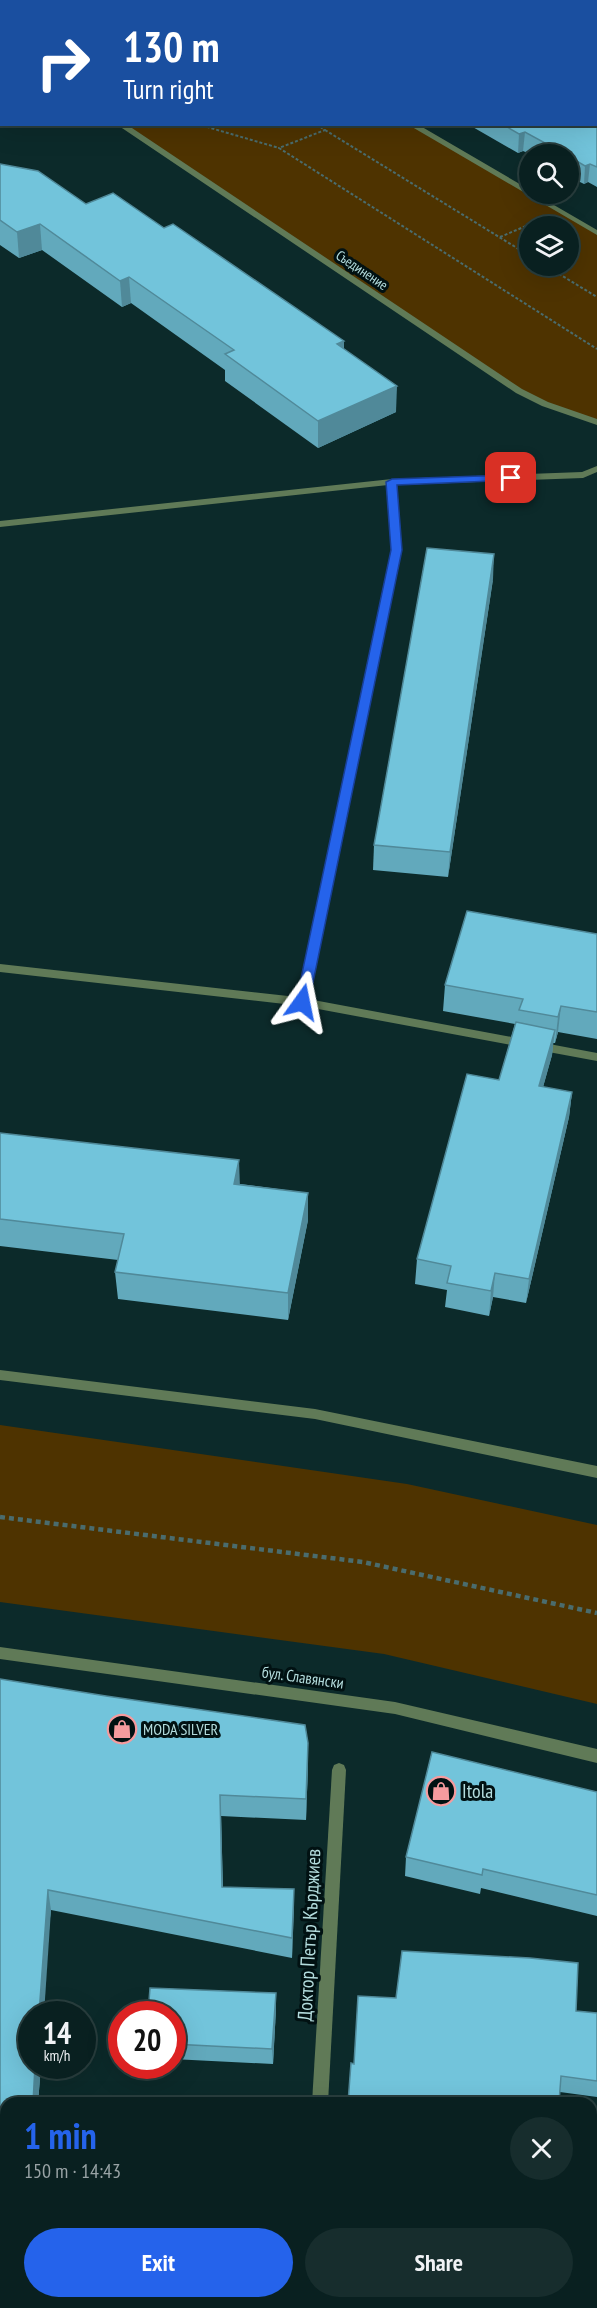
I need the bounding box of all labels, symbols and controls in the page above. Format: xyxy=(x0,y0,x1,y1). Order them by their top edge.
text: 130 m xyxy=(123,19,220,74)
icon: right xyxy=(24,24,102,102)
text: Turn right xyxy=(123,72,214,106)
map controls xyxy=(519,144,579,276)
button: search xyxy=(519,144,579,204)
button: layers xyxy=(519,216,579,276)
street label: Съединение xyxy=(333,246,392,294)
pin xyxy=(485,452,536,503)
icon: arrive xyxy=(494,461,527,494)
position arrow xyxy=(270,970,334,1034)
street label: бул. Славянски xyxy=(261,1661,345,1693)
shop icon: MODA SILVER xyxy=(106,1713,138,1745)
place label: MODA SILVER xyxy=(143,1719,219,1739)
shop icon: Itola xyxy=(425,1775,457,1807)
place label: Itola xyxy=(462,1778,493,1804)
street label: Доктор Петър Кърджиев xyxy=(292,1848,326,2022)
speed limit sign: 20 xyxy=(108,2001,186,2079)
text: 14 xyxy=(43,2013,71,2052)
text: km/h xyxy=(44,2046,70,2065)
text: 1 min xyxy=(24,2112,97,2159)
button: close xyxy=(510,2117,573,2180)
text: 150 m · 14:43 xyxy=(24,2158,121,2184)
button: Exit xyxy=(24,2228,293,2297)
button: Share xyxy=(305,2228,573,2297)

